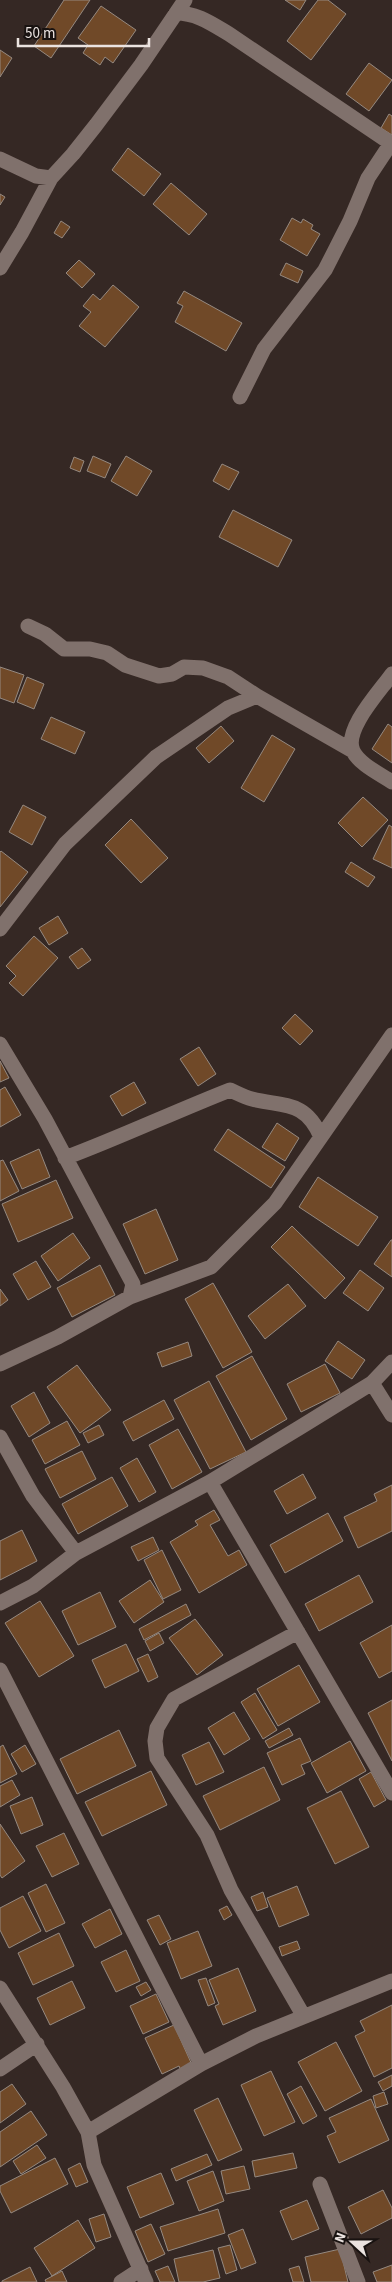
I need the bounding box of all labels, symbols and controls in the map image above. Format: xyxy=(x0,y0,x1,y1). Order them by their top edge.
scale bar xyxy=(18,15,149,47)
text: 50 m xyxy=(25,23,55,44)
north arrow xyxy=(327,2217,377,2267)
text: N xyxy=(330,2230,352,2246)

